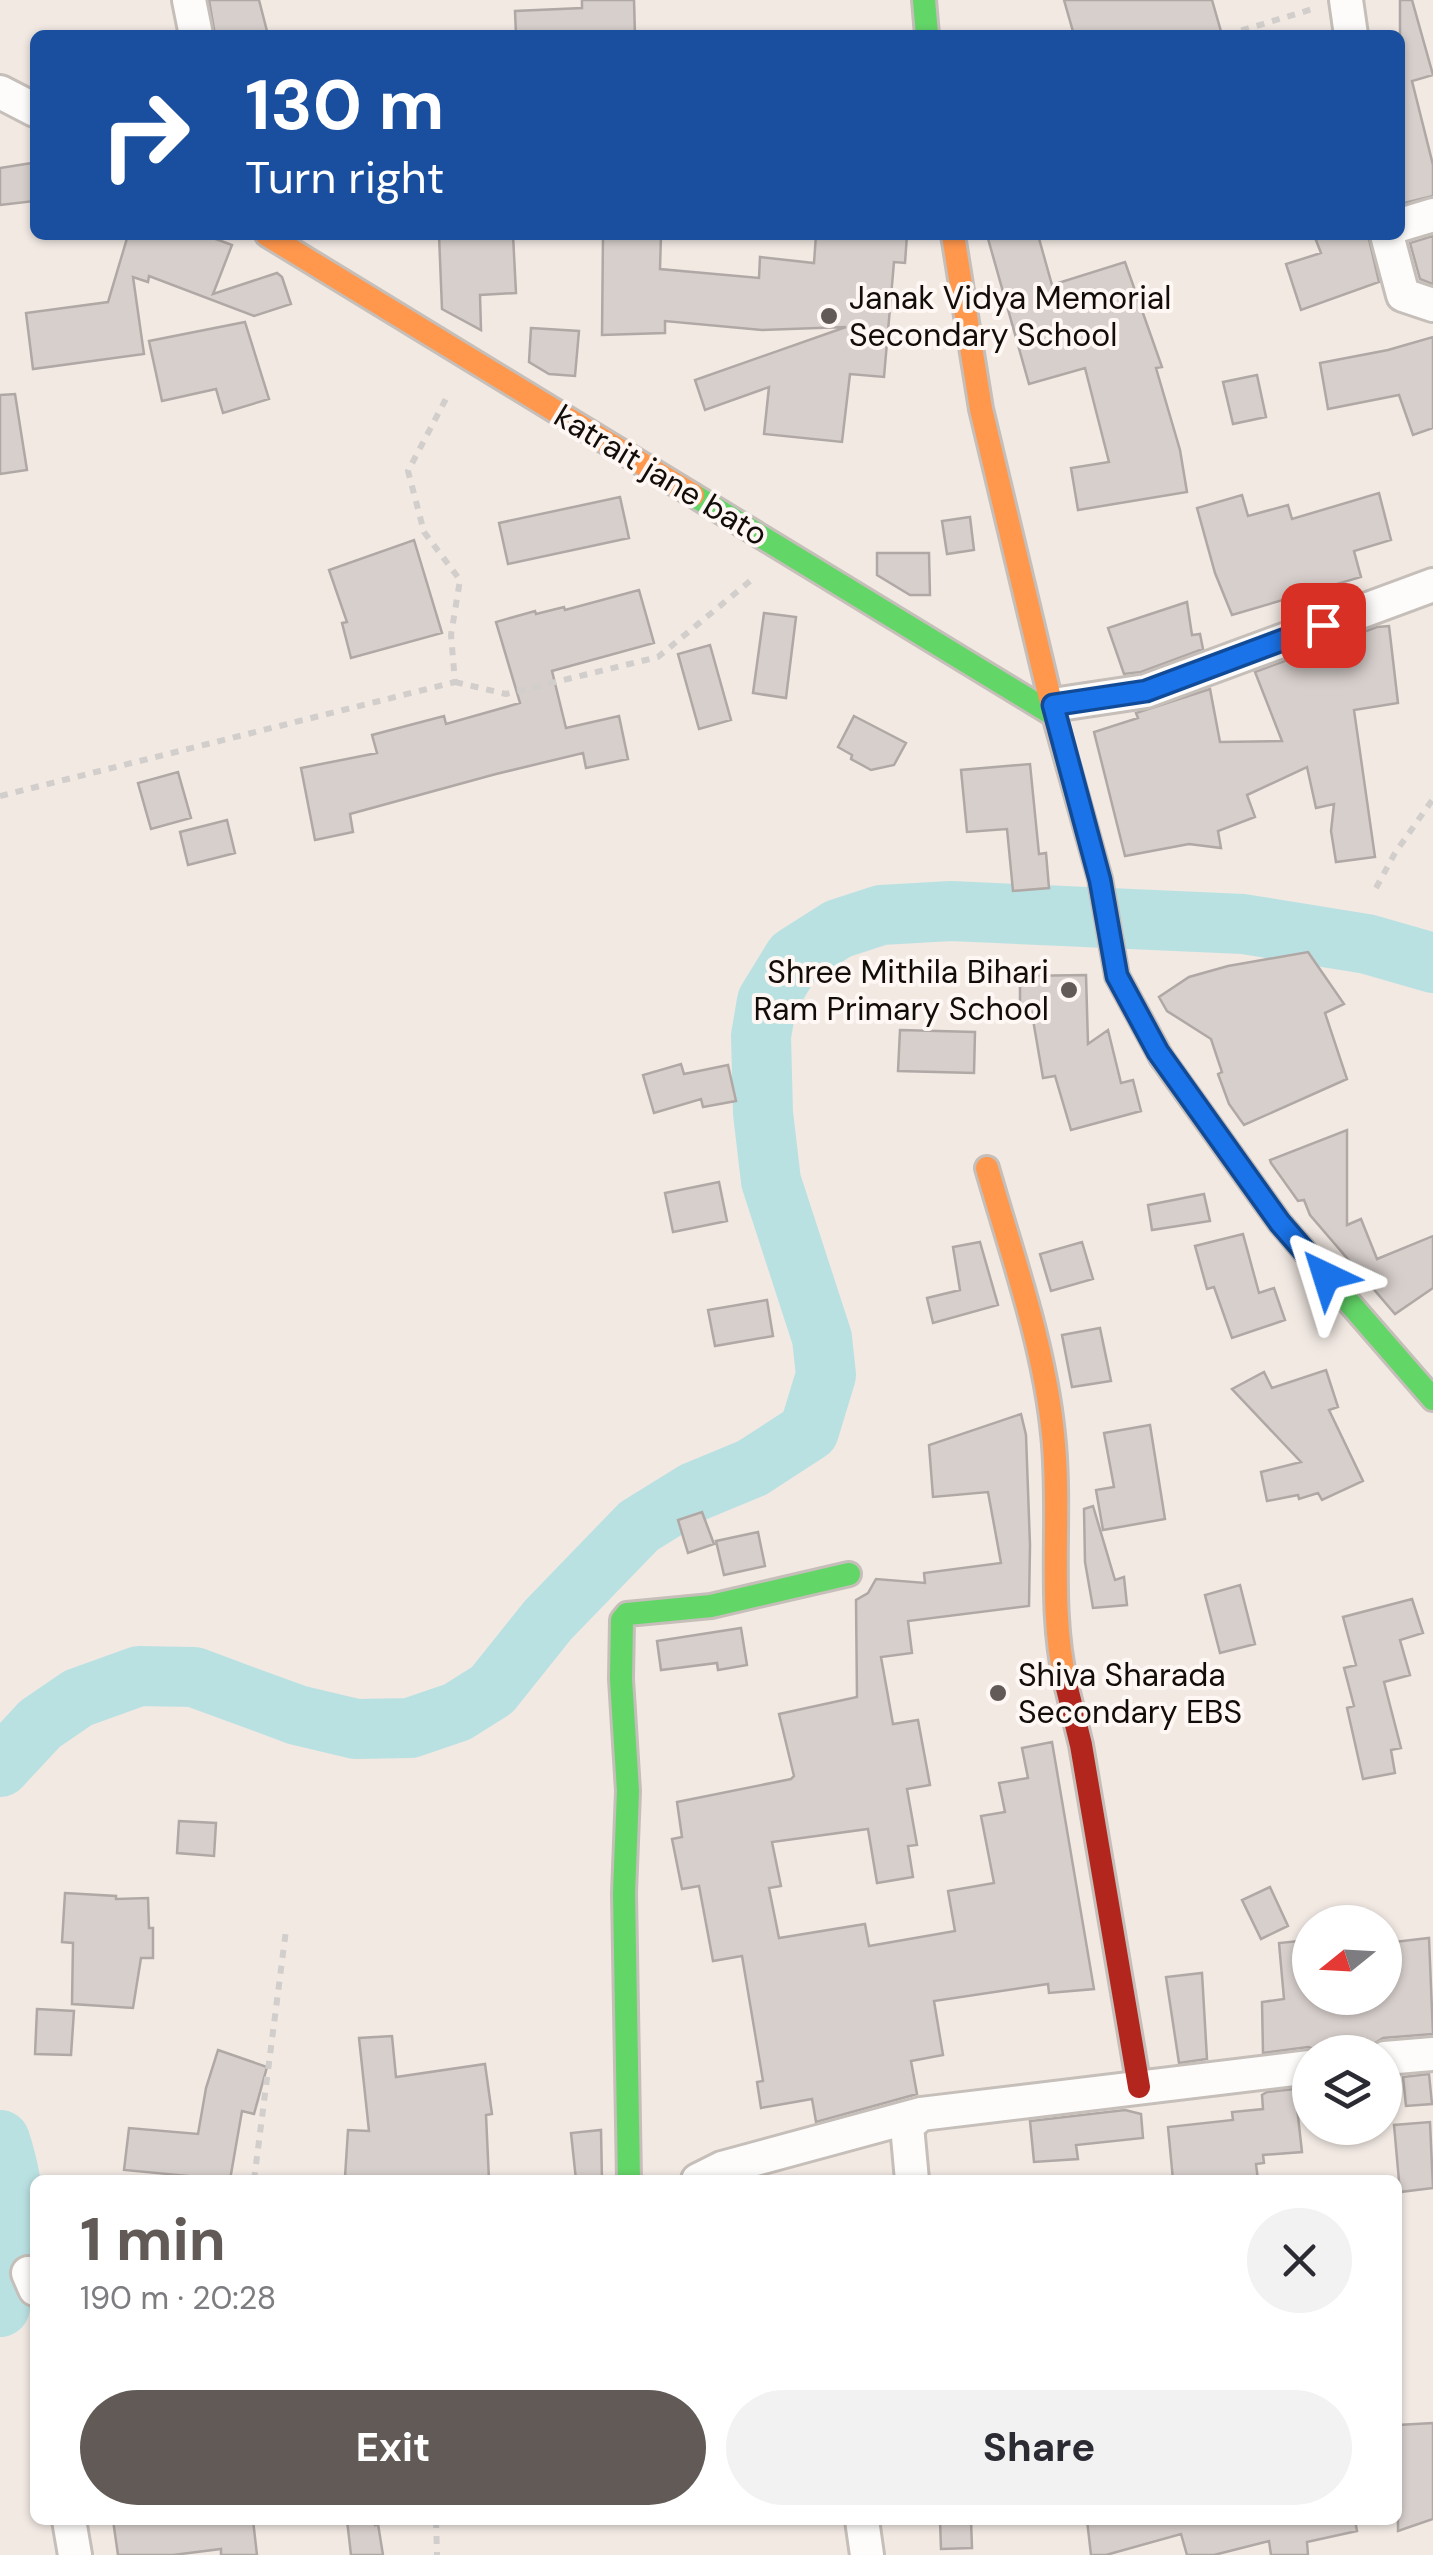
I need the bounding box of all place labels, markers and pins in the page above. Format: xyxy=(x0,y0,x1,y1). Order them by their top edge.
place label: Janak Vidya Memorial Secondary School xyxy=(849,277,1171,356)
marker: Janak Vidya Memorial Secondary School xyxy=(818,305,840,327)
pin xyxy=(1281,583,1366,668)
place label: Shree Mithila Bihari Ram Primary School xyxy=(754,951,1049,1030)
marker: Shree Mithila Bihari Ram Primary School xyxy=(1058,979,1080,1001)
place label: Shiva Sharada Secondary EBS xyxy=(1018,1654,1242,1733)
marker: Shiva Sharada Secondary EBS xyxy=(987,1682,1009,1704)

